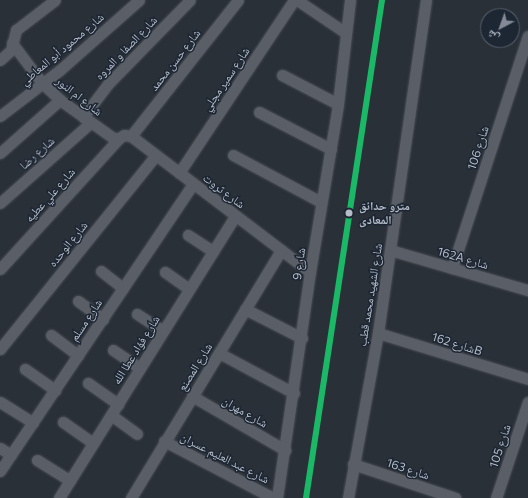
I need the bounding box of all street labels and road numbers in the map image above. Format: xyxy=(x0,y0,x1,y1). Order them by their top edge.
street label: شارع محمود أبو المعاطي xyxy=(17,10,107,88)
street label: شارع الصفا و المروه xyxy=(92,13,160,83)
street label: شارع حسن محمد xyxy=(147,26,203,94)
street label: شارع سمير مجلي xyxy=(199,44,253,114)
street label: شارع ام النور xyxy=(53,73,105,119)
street label: شارع 106 xyxy=(464,124,492,172)
street label: شارع رضا xyxy=(16,134,58,172)
street label: شارع علي عطيه xyxy=(22,165,78,225)
street label: شارع ثروت xyxy=(200,171,248,211)
street label: شارع الوحده xyxy=(45,218,91,270)
street label: شارع الشهيد محمد قطب xyxy=(355,242,385,348)
street label: 162A شارع xyxy=(436,244,490,272)
street label: شارع 9 xyxy=(290,247,308,281)
street label: شارع مسلم xyxy=(67,296,105,344)
street label: شارع فؤاد عطا الله xyxy=(109,313,163,387)
street label: شارع 162B xyxy=(430,330,484,358)
street label: شارع المصنع xyxy=(175,340,215,394)
street label: شارع مهران xyxy=(220,393,270,431)
street label: شارع 105 xyxy=(486,422,514,470)
street label: شارع عبد العليم عسران xyxy=(178,429,272,487)
street label: شارع 163 xyxy=(385,455,431,483)

